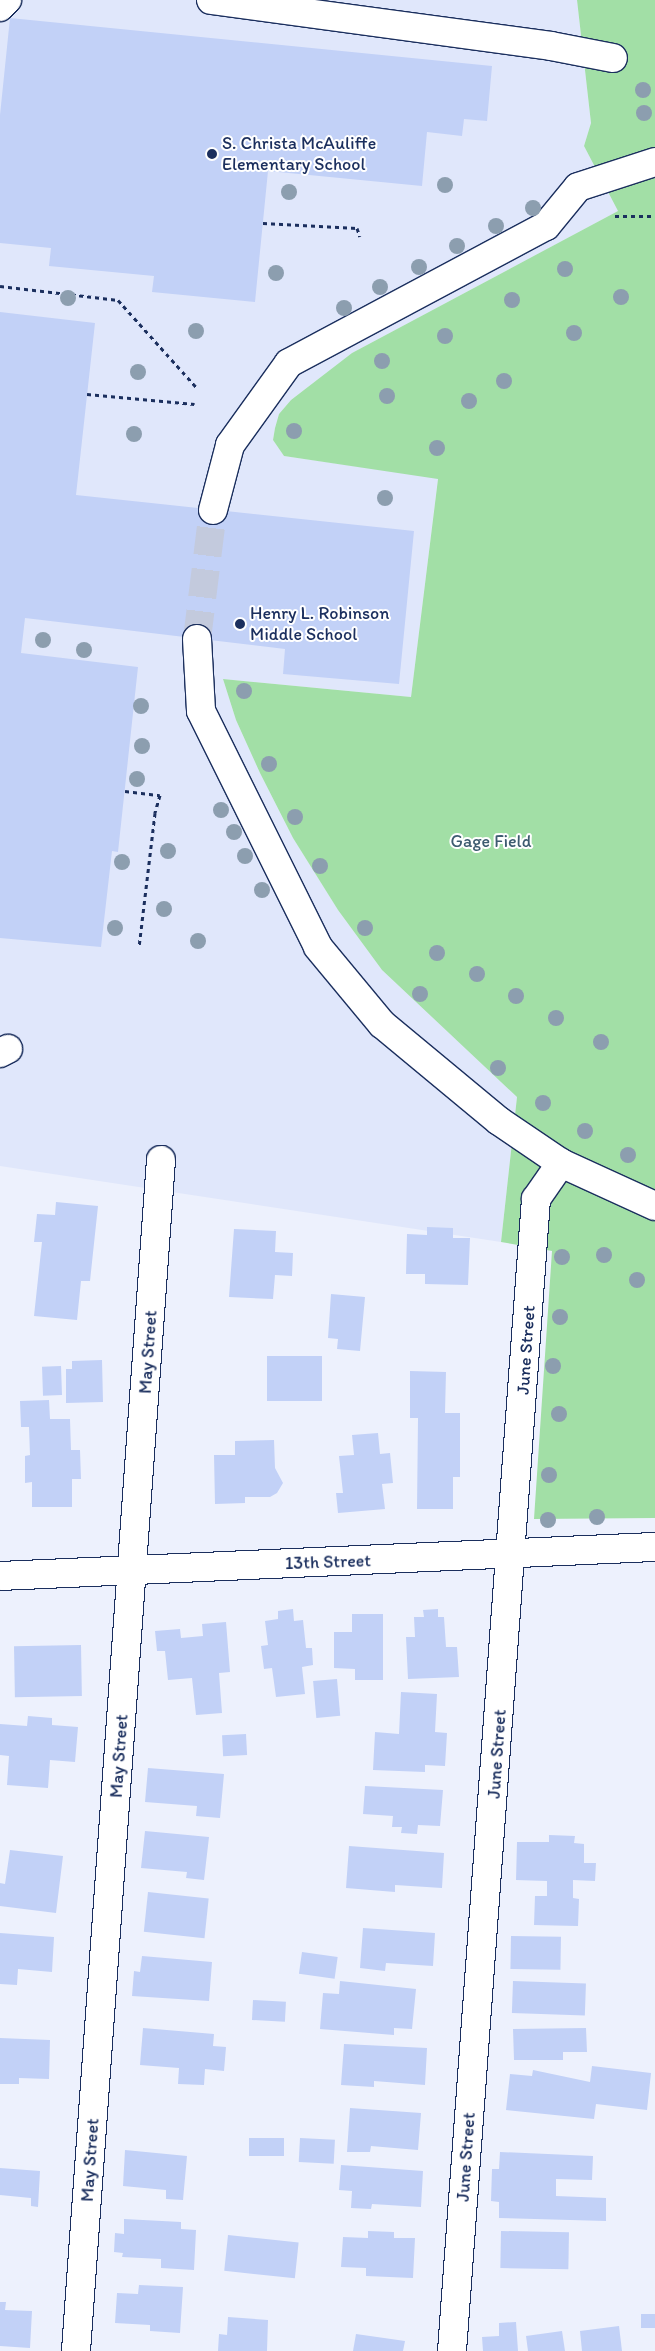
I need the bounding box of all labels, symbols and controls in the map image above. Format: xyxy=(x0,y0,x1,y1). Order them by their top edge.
place label: S. Christa McAuliffe Elementary School xyxy=(222,133,376,176)
marker: S. Christa McAuliffe Elementary School xyxy=(206,148,218,160)
place label: Henry L. Robinson Middle School xyxy=(250,603,389,646)
marker: Henry L. Robinson Middle School xyxy=(234,618,246,630)
park label: Gage Field xyxy=(451,830,531,852)
street label: June Street xyxy=(512,1305,540,1395)
street label: May Street xyxy=(134,1310,162,1394)
street label: 13th Street xyxy=(285,1550,371,1574)
street label: June Street xyxy=(483,1709,511,1799)
street label: May Street xyxy=(105,1714,133,1798)
street label: June Street xyxy=(452,2112,480,2202)
street label: May Street xyxy=(76,2118,104,2202)

